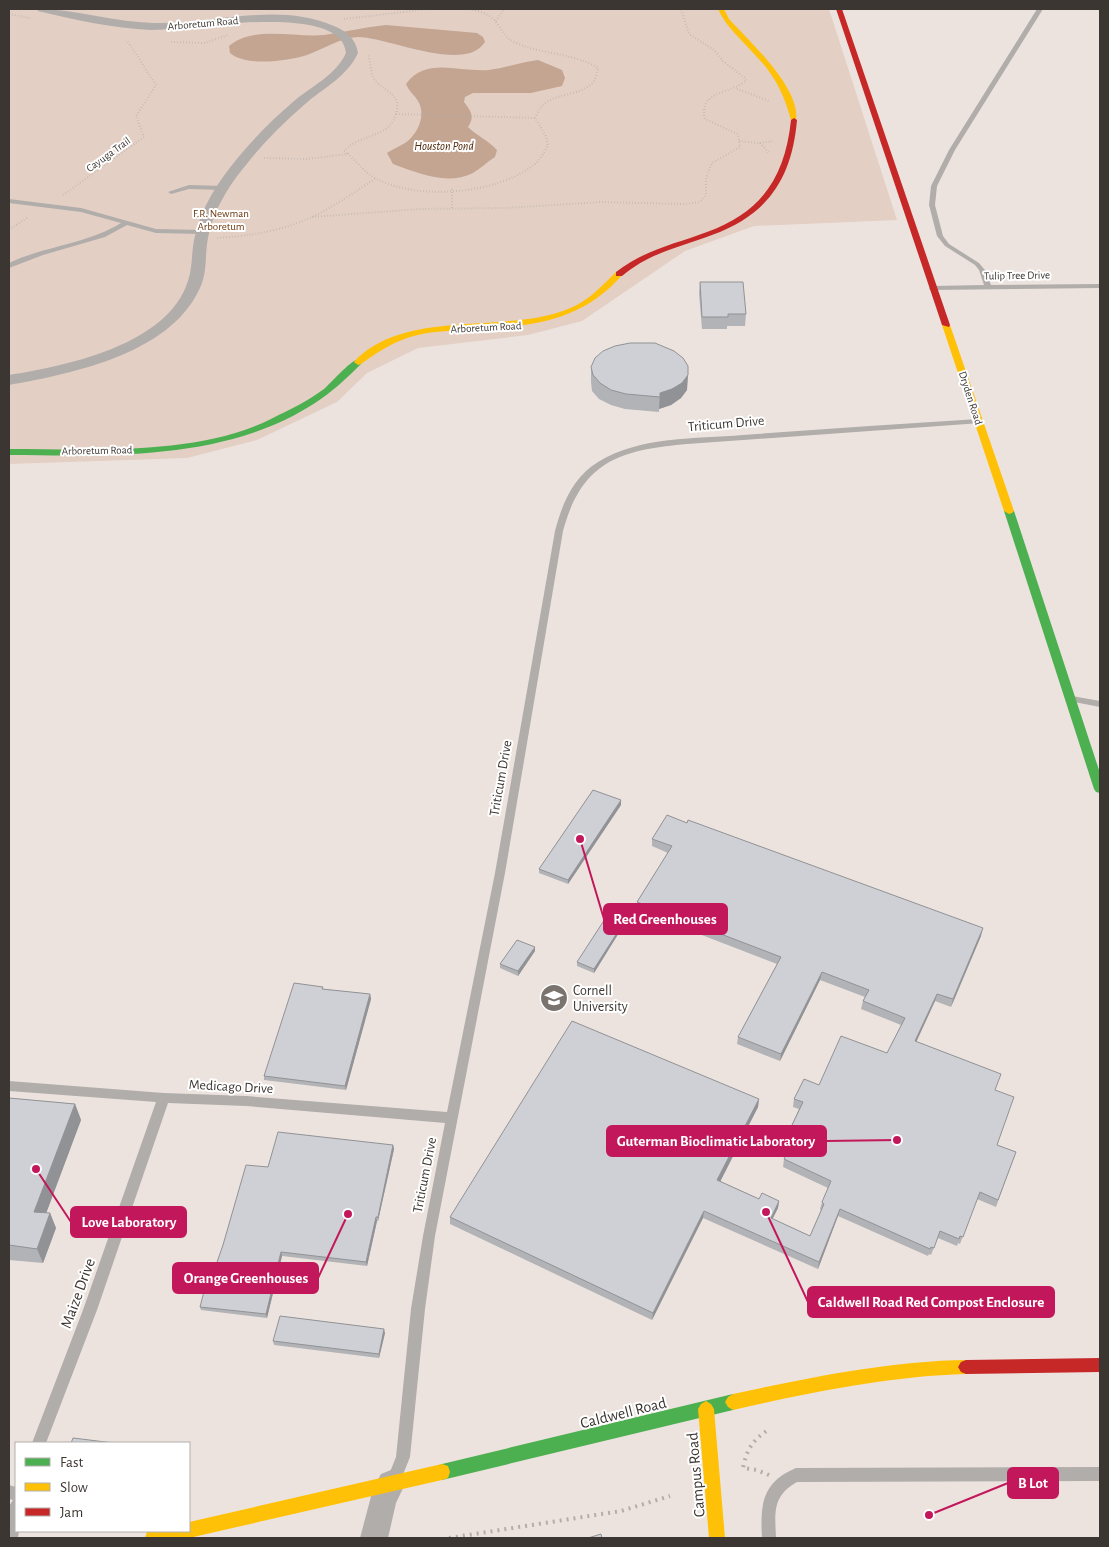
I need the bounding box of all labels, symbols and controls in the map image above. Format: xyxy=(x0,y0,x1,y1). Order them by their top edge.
street label: Arboretum Road xyxy=(167,15,239,32)
street label: Cayuga Trail xyxy=(84,135,132,174)
water label: Houston Pond xyxy=(414,140,474,152)
park label: F.R. Newman Arboretum xyxy=(193,208,249,232)
street label: Tulip Tree Drive xyxy=(984,269,1050,282)
street label: Arboretum Road xyxy=(450,320,522,335)
street label: Dryden Road xyxy=(957,370,984,427)
street label: Triticum Drive xyxy=(687,414,765,434)
street label: Arboretum Road xyxy=(61,444,133,457)
street label: Triticum Drive xyxy=(487,739,515,817)
callout: Red Greenhouses xyxy=(604,904,727,934)
text: Red Greenhouses xyxy=(613,912,717,927)
school or university icon: Cornell University xyxy=(539,983,569,1013)
place label: Cornell University xyxy=(573,984,628,1014)
street label: Medicago Drive xyxy=(188,1078,274,1096)
callout: Guterman Bioclimatic Laboratory xyxy=(607,1126,826,1156)
text: Guterman Bioclimatic Laboratory xyxy=(617,1134,816,1149)
street label: Triticum Drive xyxy=(411,1136,439,1214)
callout: Love Laboratory xyxy=(71,1207,186,1237)
text: Love Laboratory xyxy=(82,1215,177,1230)
street label: Maize Drive xyxy=(58,1256,98,1331)
callout: Orange Greenhouses xyxy=(173,1263,318,1293)
text: Orange Greenhouses xyxy=(184,1271,308,1286)
callout: Caldwell Road Red Compost Enclosure xyxy=(808,1287,1054,1317)
text: Caldwell Road Red Compost Enclosure xyxy=(818,1295,1044,1310)
street label: Caldwell Road xyxy=(578,1395,668,1431)
street label: Campus Road xyxy=(684,1432,708,1518)
legend xyxy=(15,1442,190,1532)
text: Fast xyxy=(60,1455,84,1470)
callout: B Lot xyxy=(1008,1468,1058,1498)
text: B Lot xyxy=(1018,1476,1048,1491)
text: Slow xyxy=(60,1480,88,1495)
text: Jam xyxy=(60,1505,83,1520)

